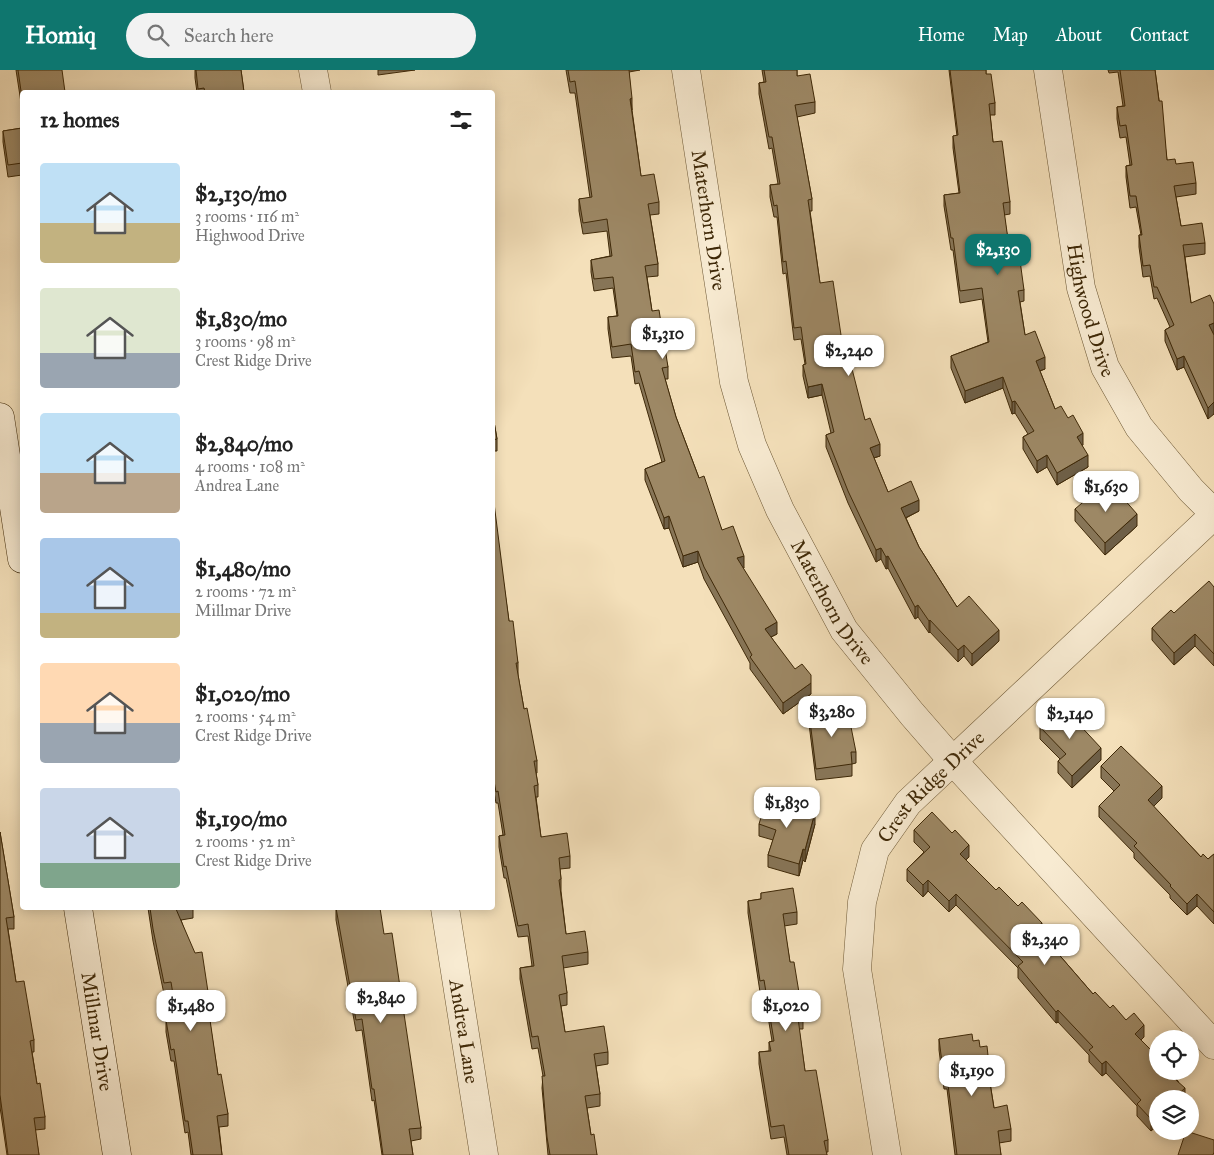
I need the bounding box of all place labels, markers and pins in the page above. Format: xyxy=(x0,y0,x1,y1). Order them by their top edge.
pin: $2,130 xyxy=(957,234,1039,276)
pin: $1,310 xyxy=(622,318,704,360)
pin: $2,240 xyxy=(808,334,890,377)
pin: $1,630 xyxy=(1065,470,1147,513)
pin: $3,280 xyxy=(791,696,873,738)
pin: $2,140 xyxy=(1029,698,1111,740)
pin: $1,830 xyxy=(746,786,828,829)
pin: $2,340 xyxy=(1004,924,1086,966)
pin: $2,840 xyxy=(340,982,422,1024)
pin: $1,480 xyxy=(150,990,232,1032)
pin: $1,020 xyxy=(745,990,827,1032)
pin: $1,190 xyxy=(931,1054,1013,1097)

